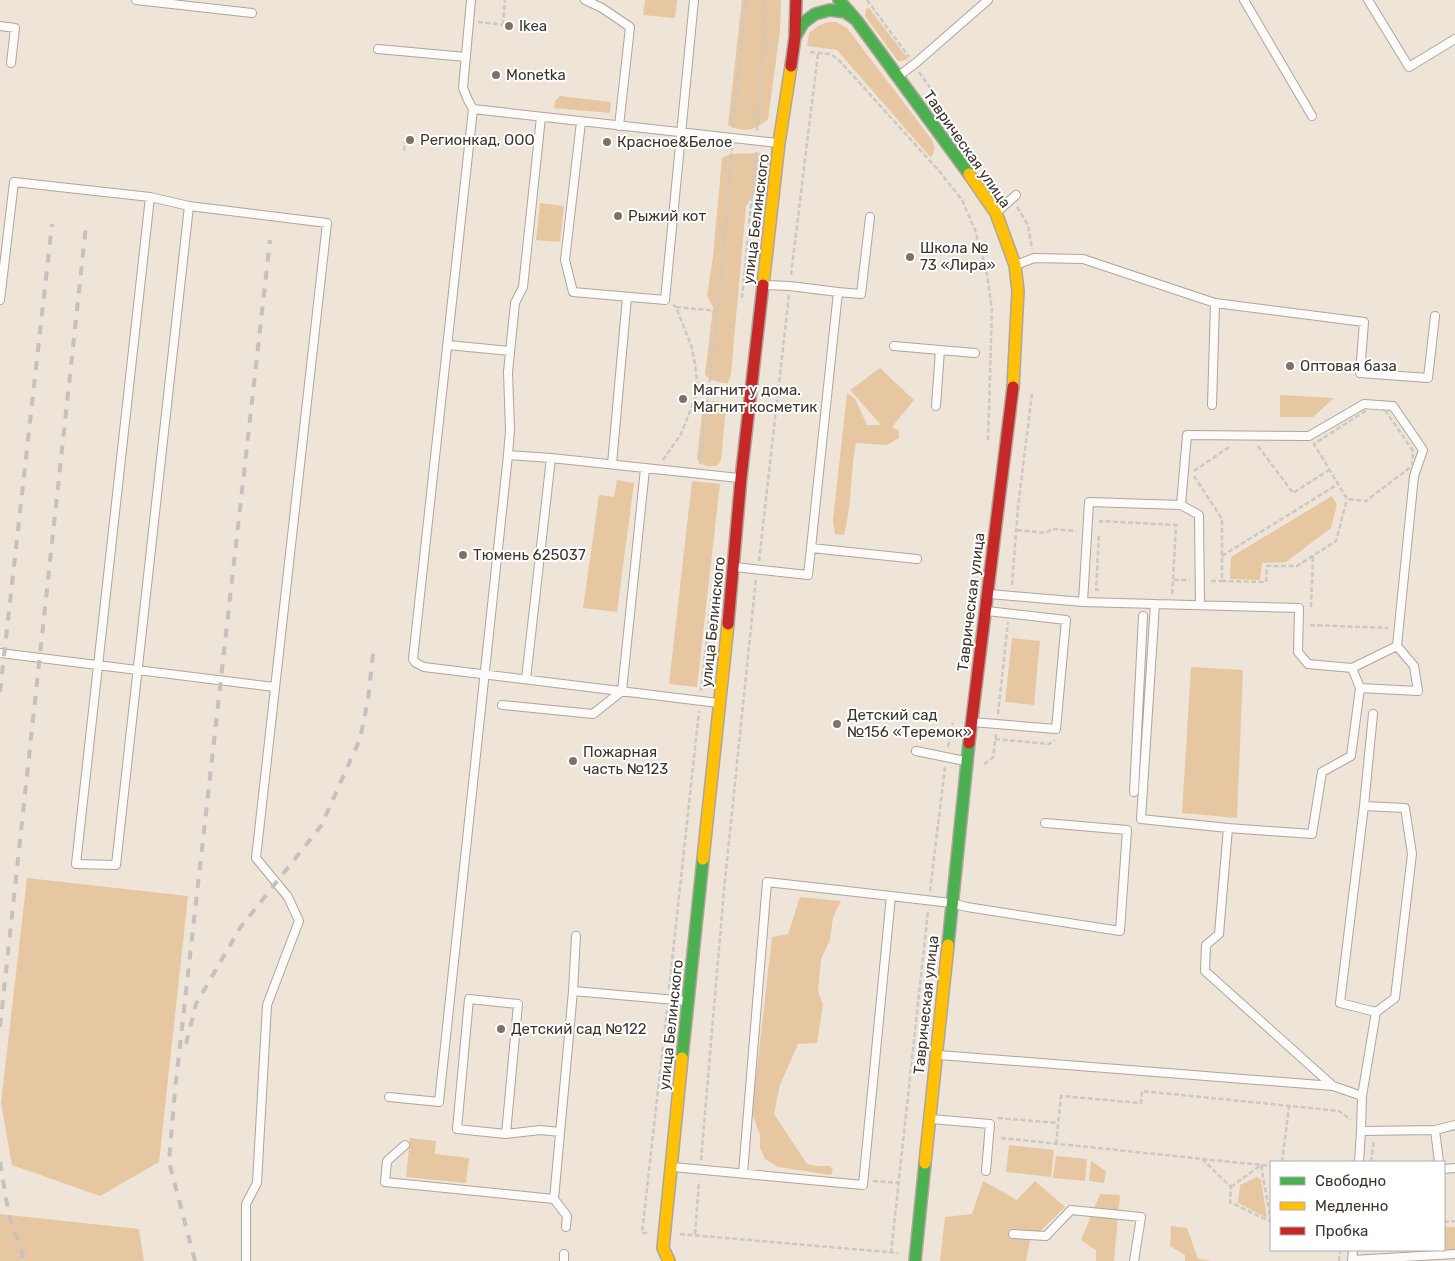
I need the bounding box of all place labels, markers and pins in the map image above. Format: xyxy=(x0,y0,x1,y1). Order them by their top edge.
place label: Ikea xyxy=(519,17,547,35)
marker: Ikea xyxy=(503,20,515,32)
place label: Monetka xyxy=(506,66,566,84)
marker: Monetka xyxy=(490,69,502,81)
place label: Регионкад, ООО xyxy=(420,131,535,149)
place label: Красное&Белое xyxy=(617,133,732,151)
marker: Регионкад, ООО xyxy=(404,134,416,146)
marker: Красное&Белое xyxy=(601,136,613,148)
place label: Рыжий кот xyxy=(628,207,706,225)
marker: Рыжий кот xyxy=(612,210,624,222)
place label: Школа № 73 «Лира» xyxy=(920,239,996,274)
marker: Школа № 73 «Лира» xyxy=(904,251,916,263)
place label: Оптовая база xyxy=(1300,357,1397,375)
marker: Оптовая база xyxy=(1284,360,1296,372)
place label: Магнит у дома. Магнит косметик xyxy=(693,381,817,416)
marker: Магнит у дома. Магнит косметик xyxy=(677,393,689,405)
place label: Тюмень 625037 xyxy=(473,546,586,564)
marker: Тюмень 625037 xyxy=(457,549,469,561)
place label: Детский сад №156 «Теремок» xyxy=(847,706,972,741)
marker: Детский сад №156 «Теремок» xyxy=(831,718,843,730)
place label: Пожарная часть №123 xyxy=(583,743,668,778)
marker: Пожарная часть №123 xyxy=(567,755,579,767)
place label: Детский сад №122 xyxy=(511,1020,647,1038)
marker: Детский сад №122 xyxy=(495,1023,507,1035)

